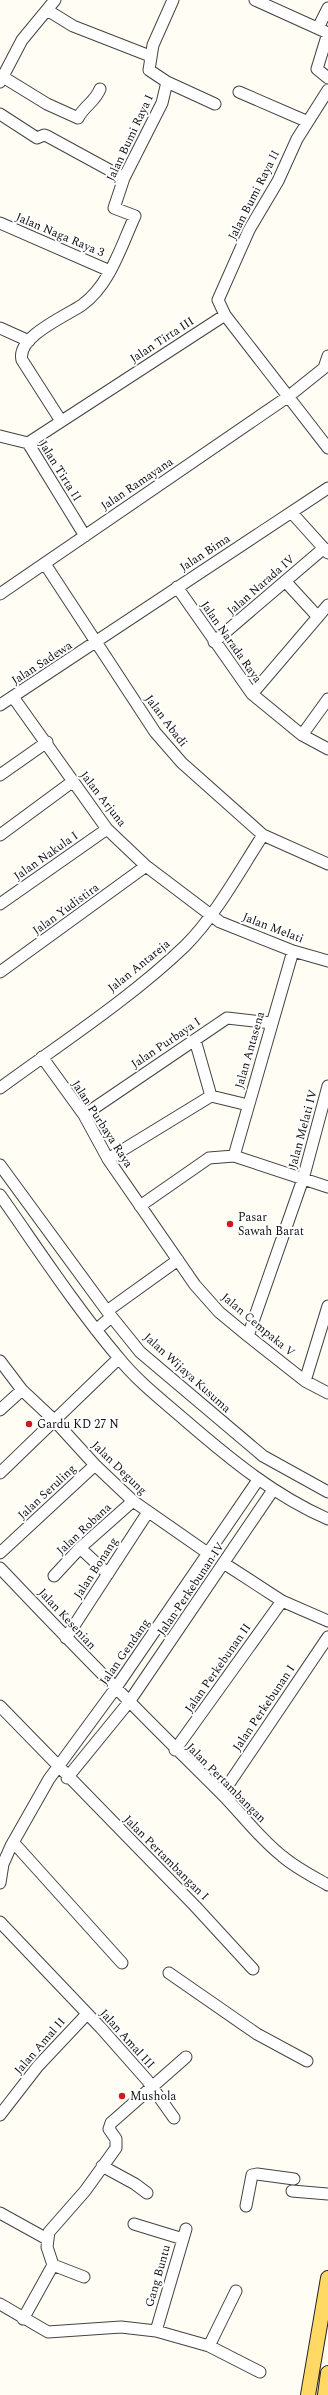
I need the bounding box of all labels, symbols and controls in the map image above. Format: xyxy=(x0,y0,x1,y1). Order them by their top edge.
street label: Jalan Bumi Raya I xyxy=(101,91,159,185)
street label: Jalan Bumi Raya II xyxy=(223,147,285,243)
street label: Jalan Naga Raya 3 xyxy=(13,208,107,262)
street label: Jalan Tirta III xyxy=(126,312,198,368)
street label: Jalan Tirta II xyxy=(34,437,86,505)
street label: Jalan Ramayana xyxy=(97,453,177,515)
street label: Jalan Bima xyxy=(176,529,234,577)
street label: Jalan Narada IV xyxy=(223,550,299,620)
street label: Jalan Narada Raya xyxy=(195,597,267,687)
street label: Jalan Sadewa xyxy=(8,636,76,690)
street label: Jalan Abadi xyxy=(140,691,192,751)
street label: Jalan Arjuna xyxy=(75,767,131,831)
street label: Jalan Nakula I xyxy=(10,827,82,885)
street label: Jalan Yudistira xyxy=(29,878,103,940)
street label: Jalan Melati xyxy=(240,908,307,948)
street label: Jalan Antareja xyxy=(104,935,175,997)
street label: Jalan Antasena xyxy=(230,1009,270,1091)
street label: Jalan Purbaya I xyxy=(127,1013,205,1073)
street label: Jalan Purbaya Raya xyxy=(66,1076,138,1172)
street label: Jalan Melati IV xyxy=(283,1087,323,1170)
place label: Pasar Sawah Barat xyxy=(238,1208,304,1241)
marker: Pasar Sawah Barat xyxy=(225,1219,235,1229)
street label: Jalan Cempaka V xyxy=(217,1288,299,1362)
street label: Jalan Wijaya Kusuma xyxy=(139,1328,235,1418)
place label: Gardu KD 27 N xyxy=(37,1415,119,1434)
marker: Gardu KD 27 N xyxy=(24,1419,34,1429)
street label: Jalan Degung xyxy=(87,1436,151,1500)
street label: Jalan Seruling xyxy=(13,1460,81,1524)
street label: Jalan Robana xyxy=(52,1498,116,1560)
street label: Jalan Bonang xyxy=(69,1533,123,1603)
street label: Jalan Perkebunan IV xyxy=(152,1538,230,1640)
street label: Jalan Kesenian xyxy=(33,1584,101,1654)
street label: Jalan Gendang xyxy=(95,1615,155,1689)
street label: Jalan Perkebunan II xyxy=(180,1619,256,1717)
street label: Jalan Perkebunan I xyxy=(228,1661,300,1755)
street label: Jalan Pertambangan xyxy=(182,1739,270,1827)
street label: Jalan Pertambangan I xyxy=(119,1811,213,1905)
street label: Jalan Amal III xyxy=(95,2005,159,2073)
street label: Jalan Amal II xyxy=(10,2013,70,2079)
place label: Mushola xyxy=(130,2087,176,2106)
marker: Mushola xyxy=(117,2091,127,2101)
street label: Gang Buntu xyxy=(140,2242,176,2309)

